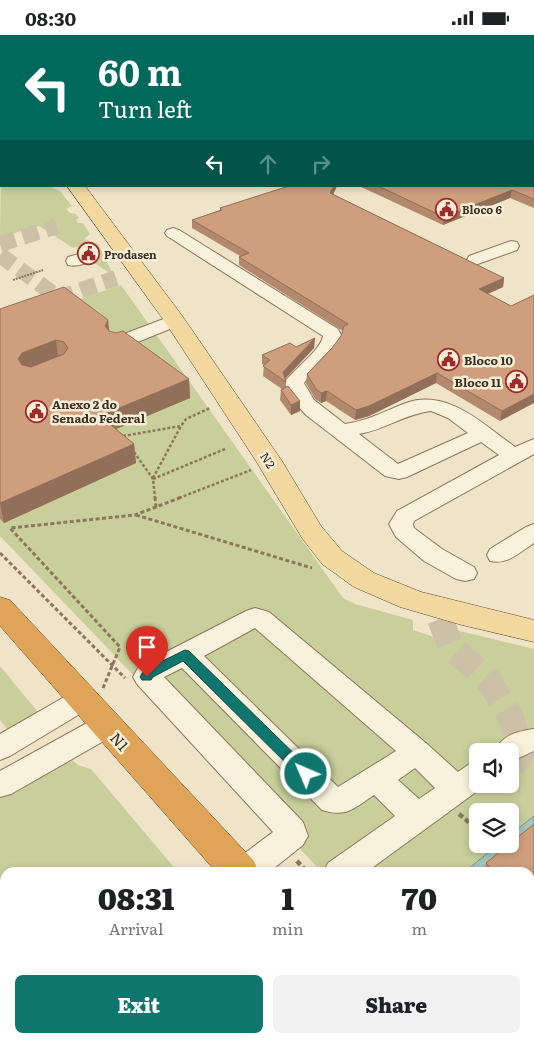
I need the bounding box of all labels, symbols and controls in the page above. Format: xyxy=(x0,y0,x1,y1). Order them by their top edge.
text: 08:30 xyxy=(25,4,76,32)
text: 60 m xyxy=(98,45,182,97)
icon: left xyxy=(15,55,80,120)
text: Turn left xyxy=(98,92,192,125)
icon: left xyxy=(201,150,229,178)
icon: ahead xyxy=(254,150,282,178)
icon: right xyxy=(307,150,335,178)
public building icon: Bloco 6 xyxy=(434,197,458,221)
place label: Bloco 6 xyxy=(462,201,502,217)
public building icon: Prodasen xyxy=(76,242,100,266)
place label: Prodasen xyxy=(104,246,157,262)
public building icon: Bloco 10 xyxy=(436,348,460,372)
place label: Bloco 10 xyxy=(464,351,513,369)
public building icon: Bloco 11 xyxy=(505,370,529,394)
place label: Bloco 11 xyxy=(455,373,501,391)
place label: Anexo 2 do Senado Federal xyxy=(52,395,146,427)
public building icon: Anexo 2 do Senado Federal xyxy=(24,399,48,423)
street label: N2 xyxy=(256,448,280,472)
pin xyxy=(126,626,168,677)
icon: arrive xyxy=(133,633,161,661)
street label: N1 xyxy=(105,726,135,756)
map controls xyxy=(469,743,519,853)
button: sound xyxy=(469,743,519,793)
position arrow xyxy=(279,747,331,799)
button: layers xyxy=(469,803,519,853)
text: 08:31 xyxy=(98,875,174,919)
text: 1 xyxy=(281,875,294,919)
text: 70 xyxy=(401,875,437,919)
text: Arrival xyxy=(109,916,163,940)
text: min xyxy=(272,916,303,940)
text: m xyxy=(411,916,427,940)
button: Exit xyxy=(15,975,263,1033)
button: Share xyxy=(273,975,520,1033)

